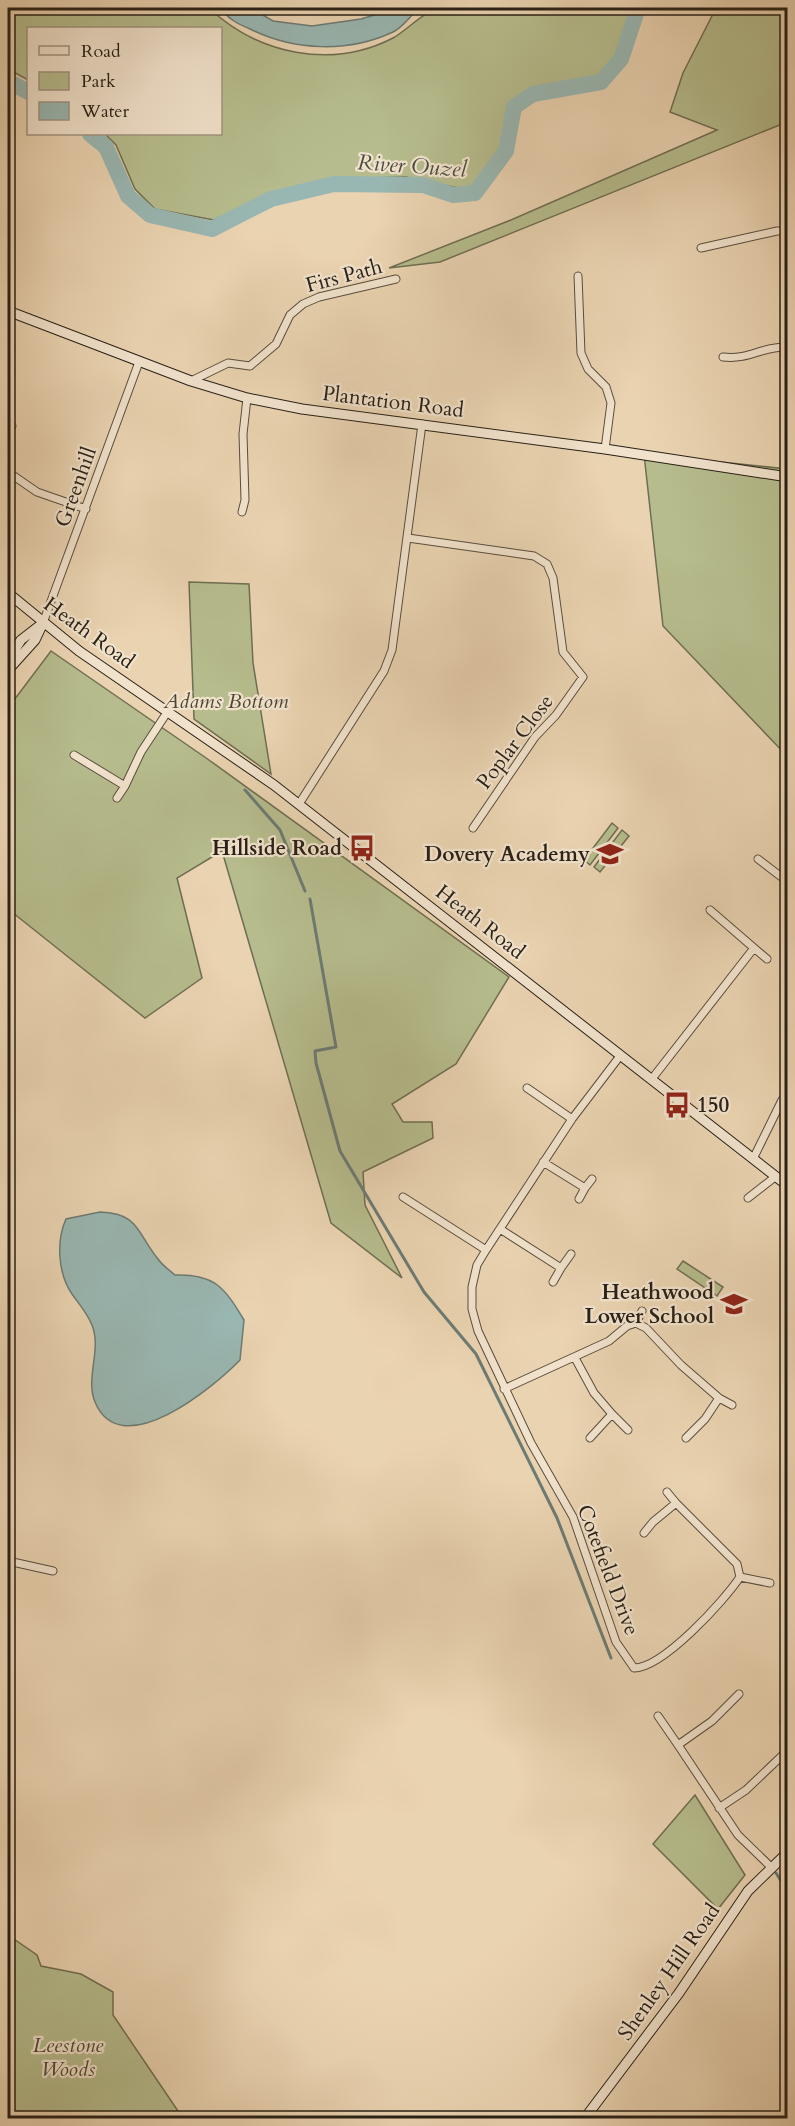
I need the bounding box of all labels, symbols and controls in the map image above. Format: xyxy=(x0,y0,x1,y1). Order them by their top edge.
legend xyxy=(27,27,222,135)
text: Road xyxy=(81,39,121,64)
text: Park xyxy=(81,69,116,94)
text: Water xyxy=(80,99,130,124)
water label: River Ouzel xyxy=(356,147,469,185)
street label: Firs Path xyxy=(303,252,386,300)
street label: Plantation Road xyxy=(321,379,465,425)
street label: Greenhill xyxy=(48,443,104,531)
street label: Heath Road xyxy=(38,590,140,676)
park label: Adams Bottom xyxy=(162,687,289,716)
street label: Poplar Close xyxy=(470,689,560,795)
bus stop icon: Hillside Road xyxy=(347,833,377,863)
place label: Hillside Road xyxy=(212,834,342,863)
school or university icon: Dovery Academy xyxy=(595,839,625,869)
place label: Dovery Academy xyxy=(424,840,590,869)
street label: Heath Road xyxy=(429,878,531,966)
bus stop icon: 150 xyxy=(662,1090,692,1120)
place label: 150 xyxy=(697,1091,730,1120)
place label: Heathwood Lower School xyxy=(584,1278,714,1331)
school or university icon: Heathwood Lower School xyxy=(719,1289,749,1319)
street label: Cotefield Drive xyxy=(570,1500,646,1640)
street label: Shenley Hill Road xyxy=(611,1898,727,2046)
park label: Leestone Woods xyxy=(33,2031,104,2084)

